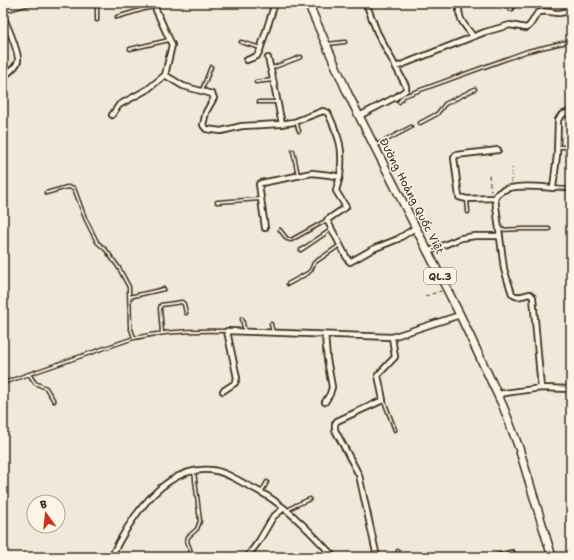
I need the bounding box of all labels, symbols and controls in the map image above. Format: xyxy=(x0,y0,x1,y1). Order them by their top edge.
street label: Đường Hoàng Quốc Việt xyxy=(376,136,447,257)
road number: QL.3 xyxy=(424,268,456,284)
north arrow xyxy=(26,494,66,534)
text: B xyxy=(38,497,49,513)

